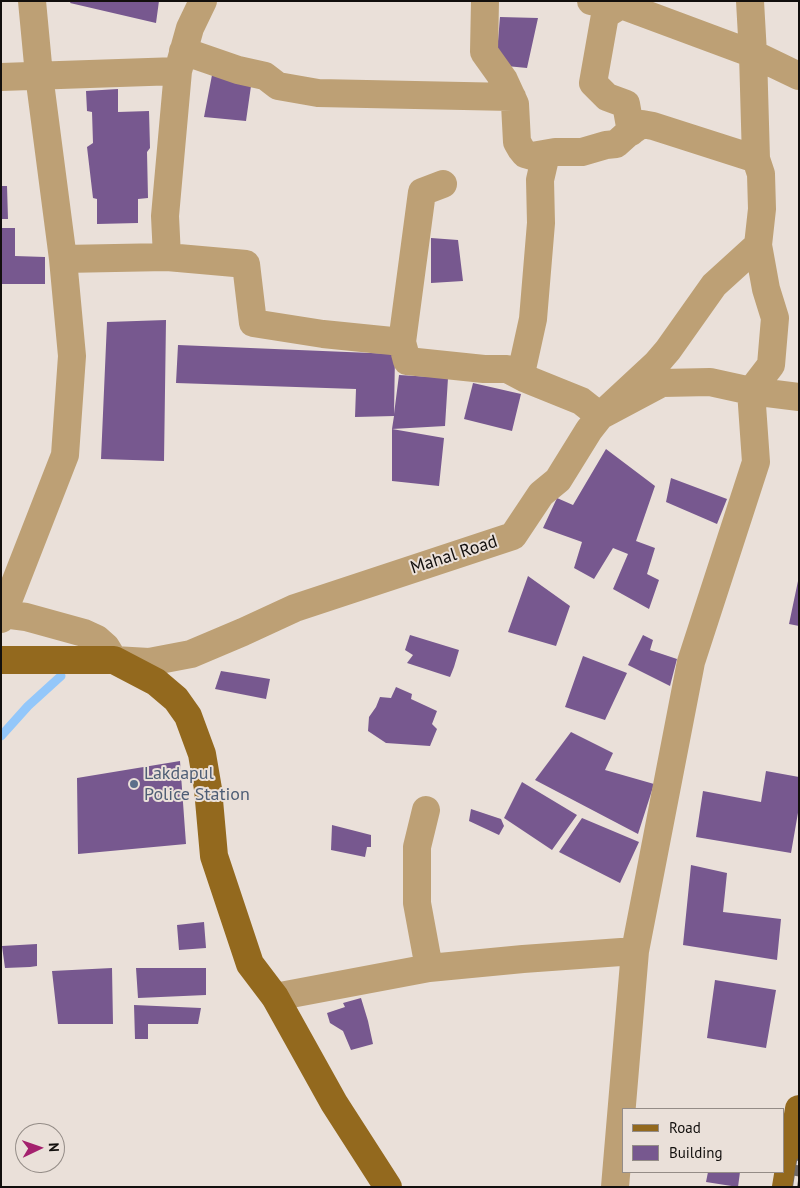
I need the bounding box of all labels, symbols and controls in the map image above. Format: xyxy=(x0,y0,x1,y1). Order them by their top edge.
street label: Mahal Road xyxy=(408,531,500,579)
place label: Lakdapul Police Station xyxy=(144,763,250,806)
marker: Lakdapul Police Station xyxy=(128,778,140,790)
legend xyxy=(622,1108,785,1173)
text: Road xyxy=(669,1118,701,1137)
north arrow xyxy=(15,1123,65,1173)
text: N xyxy=(45,1142,63,1152)
text: Building xyxy=(669,1143,723,1162)

